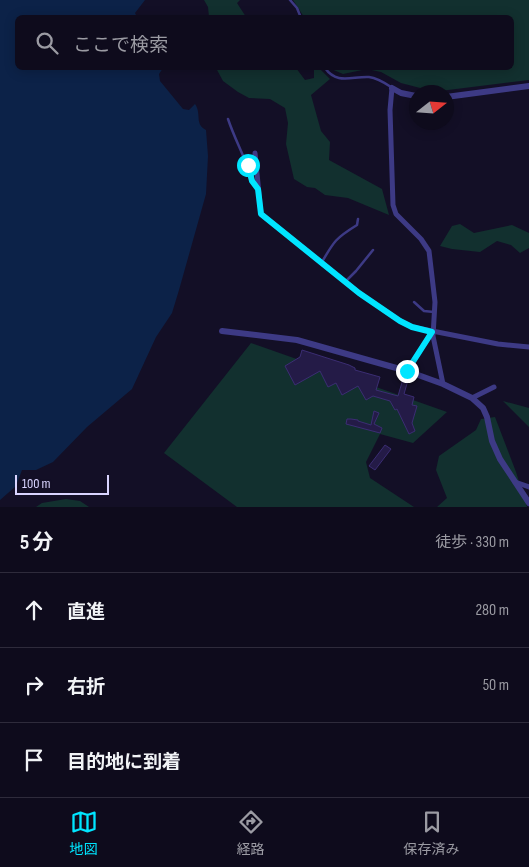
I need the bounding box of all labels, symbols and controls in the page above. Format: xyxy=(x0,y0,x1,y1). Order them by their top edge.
search box xyxy=(15,15,514,70)
icon: search xyxy=(33,29,61,57)
text: ここで検索 xyxy=(73,34,168,57)
north arrow xyxy=(409,85,454,130)
route start xyxy=(237,154,260,177)
route end xyxy=(396,360,419,383)
scale bar xyxy=(15,472,109,495)
text: 100 m xyxy=(22,475,51,492)
text: 5 分 xyxy=(20,530,54,555)
text: 徒歩 · 330 m xyxy=(435,533,509,552)
icon: ahead xyxy=(20,596,48,624)
text: 直進 xyxy=(67,601,105,624)
text: 280 m xyxy=(475,601,509,620)
icon: right xyxy=(20,671,48,699)
text: 右折 xyxy=(67,676,105,699)
text: 50 m xyxy=(483,676,509,695)
icon: arrive xyxy=(20,746,48,774)
text: 目的地に到着 xyxy=(67,751,181,774)
tab: 地図 xyxy=(70,808,98,858)
tab: 経路 xyxy=(237,808,265,858)
tab: 保存済み xyxy=(404,808,460,858)

